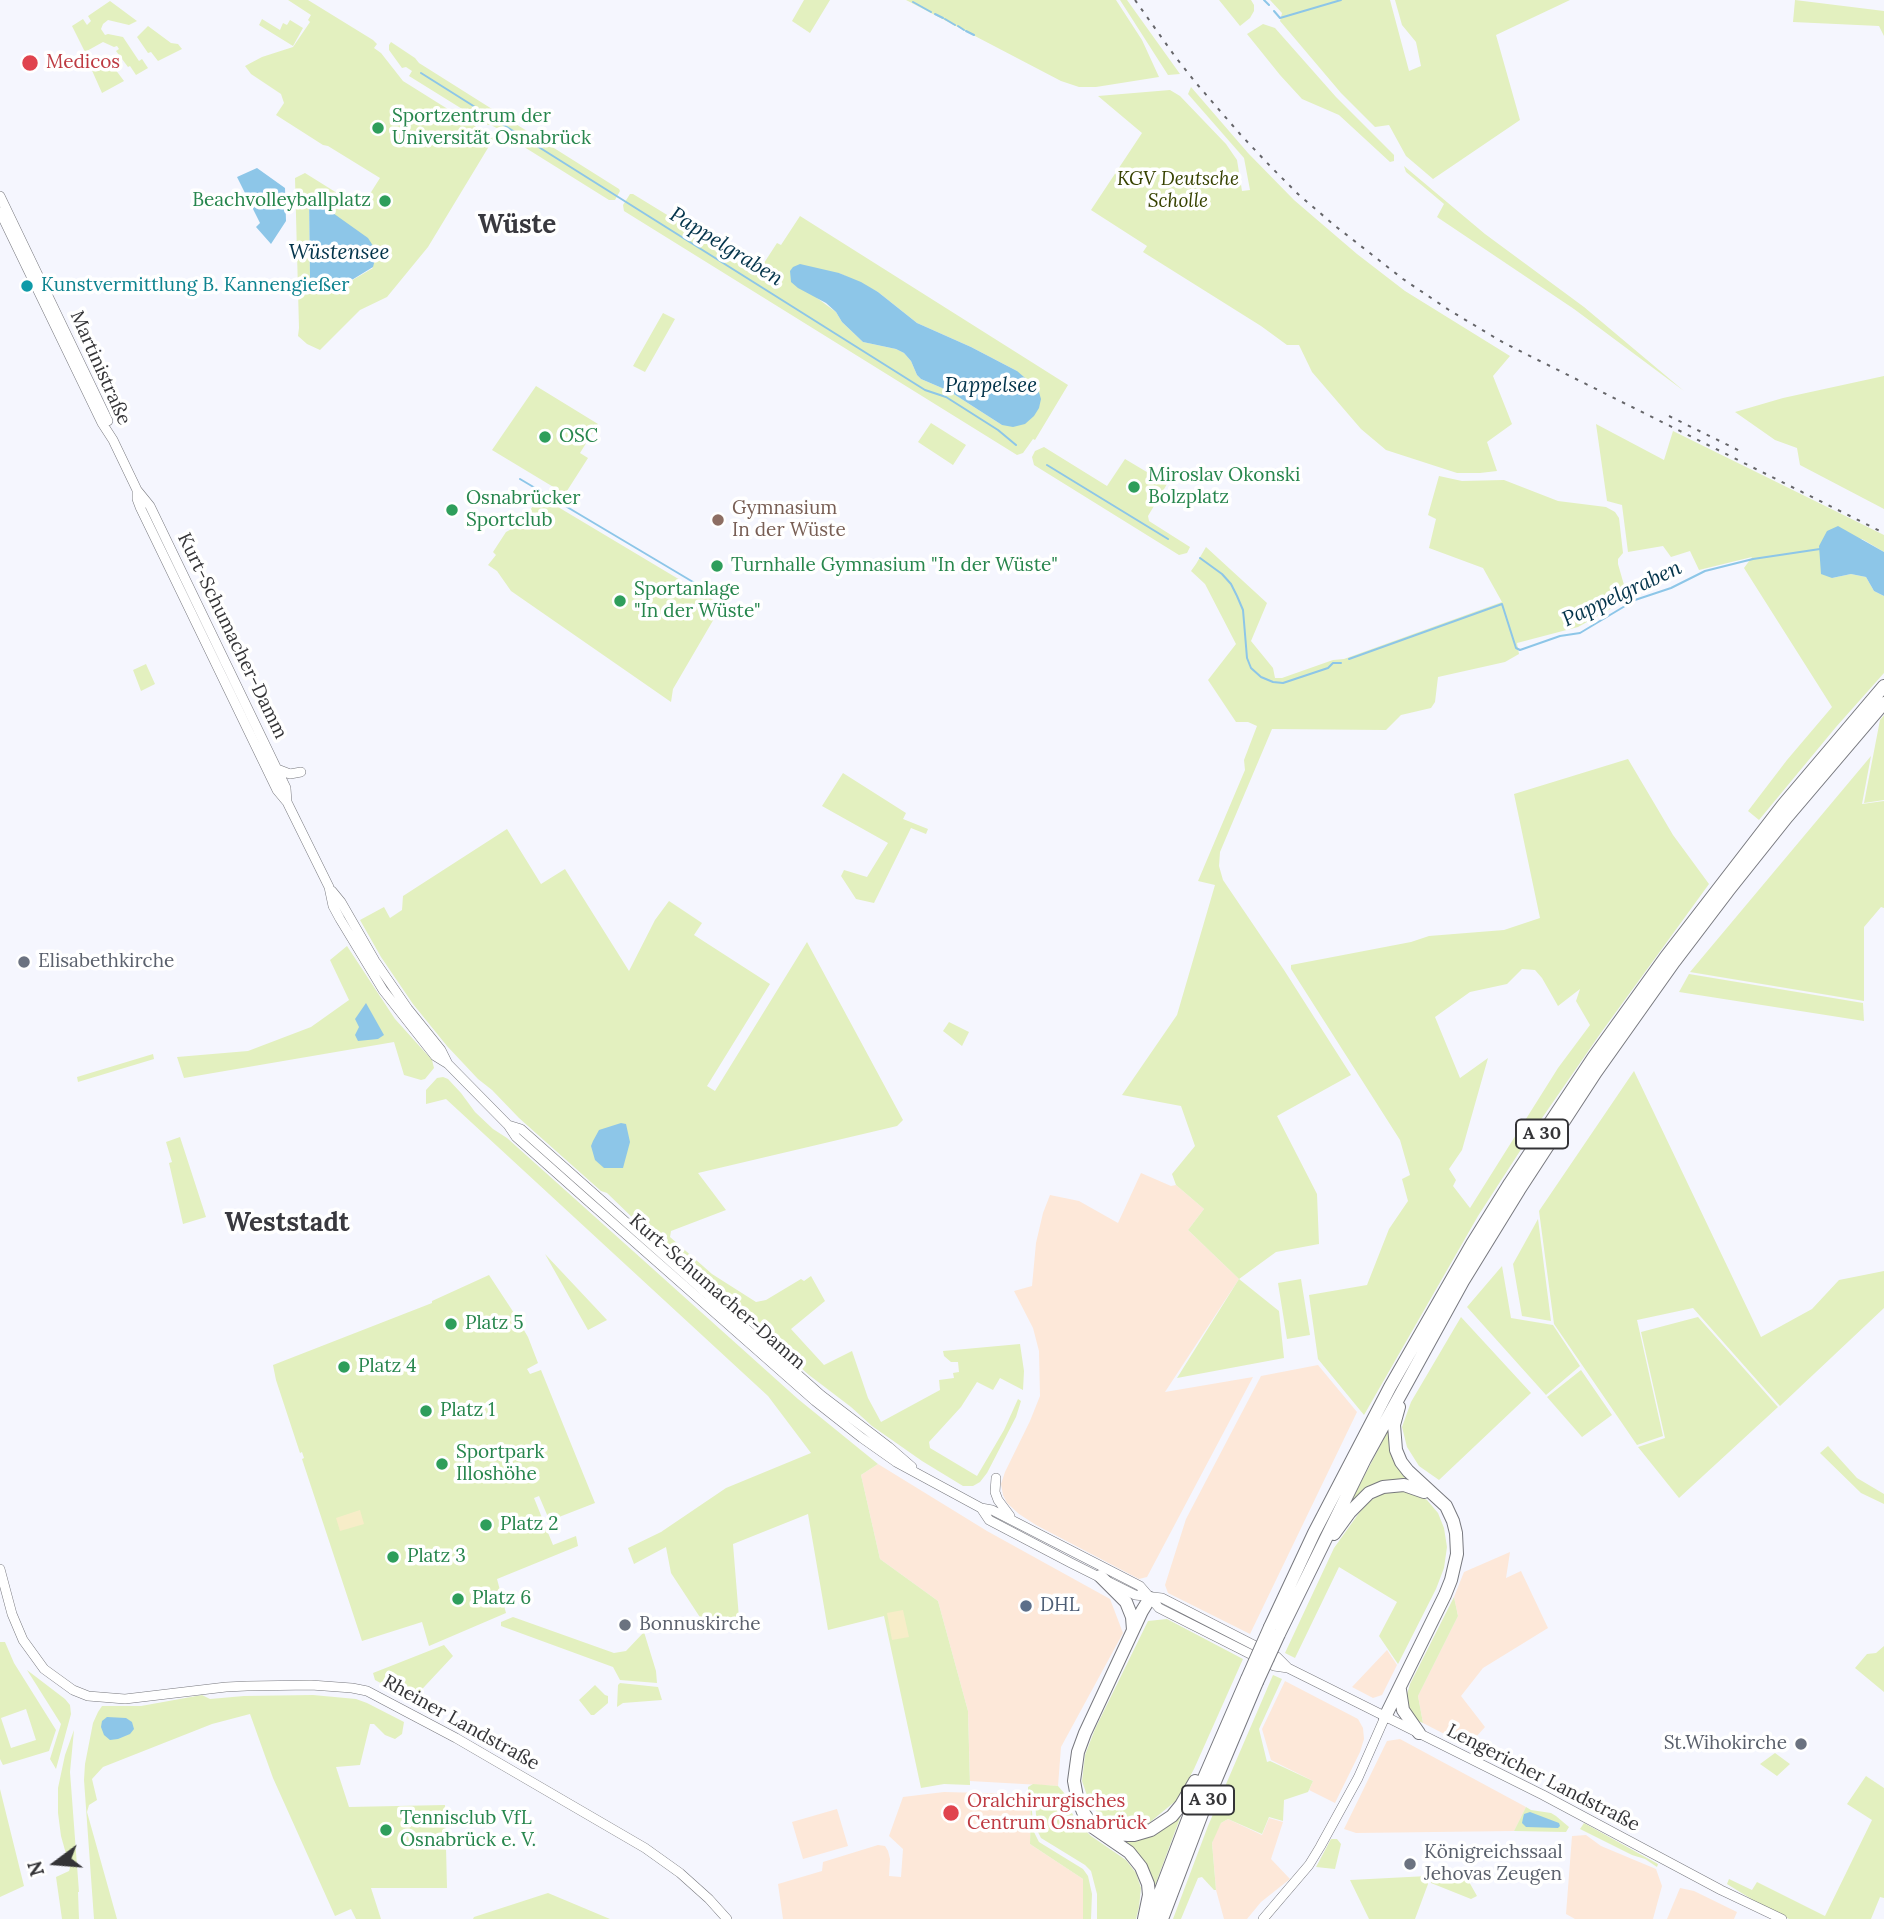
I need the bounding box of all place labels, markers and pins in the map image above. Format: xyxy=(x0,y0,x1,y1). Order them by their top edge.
place label: Medicos xyxy=(46,52,120,74)
marker: Medicos xyxy=(20,53,40,73)
place label: Sportzentrum der Universität Osnabrück xyxy=(392,106,591,150)
marker: Sportzentrum der Universität Osnabrück xyxy=(370,120,386,136)
place label: Beachvolleyballplatz xyxy=(192,190,371,212)
marker: Beachvolleyballplatz xyxy=(377,193,393,209)
place label: Kunstvermittlung B. Kannengießer xyxy=(41,275,349,297)
marker: Kunstvermittlung B. Kannengießer xyxy=(19,278,35,294)
place label: OSC xyxy=(559,426,598,448)
marker: OSC xyxy=(537,429,553,445)
place label: Miroslav Okonski Bolzplatz xyxy=(1148,465,1300,509)
marker: Miroslav Okonski Bolzplatz xyxy=(1126,479,1142,495)
place label: Osnabrücker Sportclub xyxy=(466,488,581,532)
place label: Gymnasium In der Wüste xyxy=(732,498,846,542)
marker: Osnabrücker Sportclub xyxy=(444,502,460,518)
marker: Gymnasium In der Wüste xyxy=(710,512,726,528)
place label: Turnhalle Gymnasium "In der Wüste" xyxy=(731,555,1058,577)
marker: Turnhalle Gymnasium "In der Wüste" xyxy=(709,558,725,574)
place label: Sportanlage "In der Wüste" xyxy=(634,579,761,623)
marker: Sportanlage "In der Wüste" xyxy=(612,593,628,609)
place label: Elisabethkirche xyxy=(38,951,174,973)
marker: Elisabethkirche xyxy=(16,954,32,970)
place label: Platz 5 xyxy=(465,1313,524,1335)
marker: Platz 5 xyxy=(443,1316,459,1332)
place label: Platz 4 xyxy=(358,1356,417,1378)
marker: Platz 4 xyxy=(336,1359,352,1375)
place label: Platz 1 xyxy=(440,1400,495,1422)
marker: Platz 1 xyxy=(418,1403,434,1419)
place label: Sportpark Illoshöhe xyxy=(456,1442,544,1486)
marker: Sportpark Illoshöhe xyxy=(434,1456,450,1472)
place label: Platz 2 xyxy=(500,1514,559,1536)
marker: Platz 2 xyxy=(478,1517,494,1533)
place label: Platz 3 xyxy=(407,1546,466,1568)
marker: Platz 3 xyxy=(385,1549,401,1565)
place label: Platz 6 xyxy=(472,1588,531,1610)
marker: Platz 6 xyxy=(450,1591,466,1607)
place label: DHL xyxy=(1040,1595,1080,1617)
marker: DHL xyxy=(1018,1598,1034,1614)
place label: Bonnuskirche xyxy=(639,1614,761,1636)
marker: Bonnuskirche xyxy=(617,1617,633,1633)
place label: St.Wihokirche xyxy=(1664,1733,1787,1755)
marker: St.Wihokirche xyxy=(1793,1736,1809,1752)
place label: Oralchirurgisches Centrum Osnabrück xyxy=(967,1791,1147,1835)
marker: Oralchirurgisches Centrum Osnabrück xyxy=(941,1803,961,1823)
place label: Tennisclub VfL Osnabrück e. V. xyxy=(400,1808,536,1852)
marker: Tennisclub VfL Osnabrück e. V. xyxy=(378,1822,394,1838)
place label: Königreichssaal Jehovas Zeugen xyxy=(1424,1842,1563,1886)
marker: Königreichssaal Jehovas Zeugen xyxy=(1402,1856,1418,1872)

